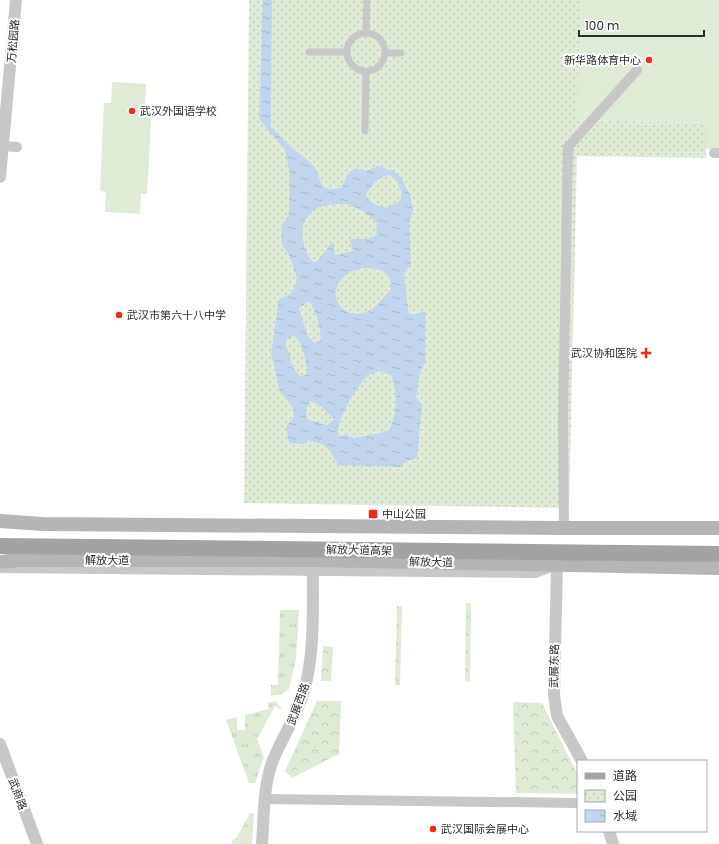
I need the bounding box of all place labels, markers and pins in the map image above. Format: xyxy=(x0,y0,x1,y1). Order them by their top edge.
place label: 新华路体育中心 xyxy=(564,52,641,68)
marker: 新华路体育中心 xyxy=(644,55,654,65)
place label: 武汉外国语学校 xyxy=(140,103,217,119)
marker: 武汉外国语学校 xyxy=(127,106,137,116)
place label: 武汉市第六十八中学 xyxy=(127,307,226,323)
marker: 武汉市第六十八中学 xyxy=(114,310,124,320)
place label: 武汉协和医院 xyxy=(571,345,637,361)
marker: 武汉协和医院 xyxy=(640,347,652,359)
place label: 中山公园 xyxy=(382,506,426,522)
marker: 中山公园 xyxy=(367,508,379,520)
place label: 武汉国际会展中心 xyxy=(441,821,529,837)
marker: 武汉国际会展中心 xyxy=(428,824,438,834)

